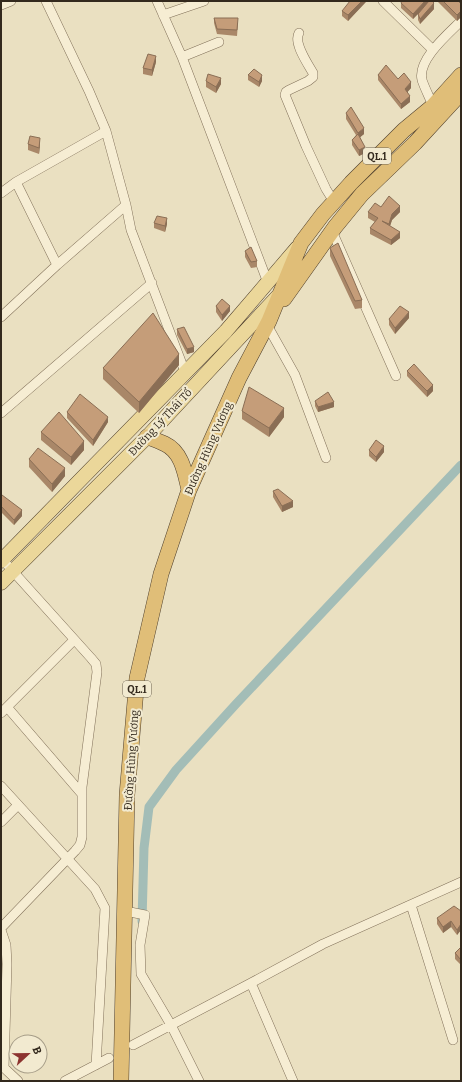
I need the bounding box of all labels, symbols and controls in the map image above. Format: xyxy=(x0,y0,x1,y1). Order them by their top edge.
road number: QL.1 xyxy=(363,148,391,164)
street label: Đường Lý Thái Tổ xyxy=(126,386,195,459)
street label: Đường Hùng Vương xyxy=(182,400,235,497)
road number: QL.1 xyxy=(123,681,151,697)
street label: Đường Hùng Vương xyxy=(122,709,141,811)
north arrow xyxy=(8,1034,48,1074)
text: B xyxy=(29,1045,44,1056)

